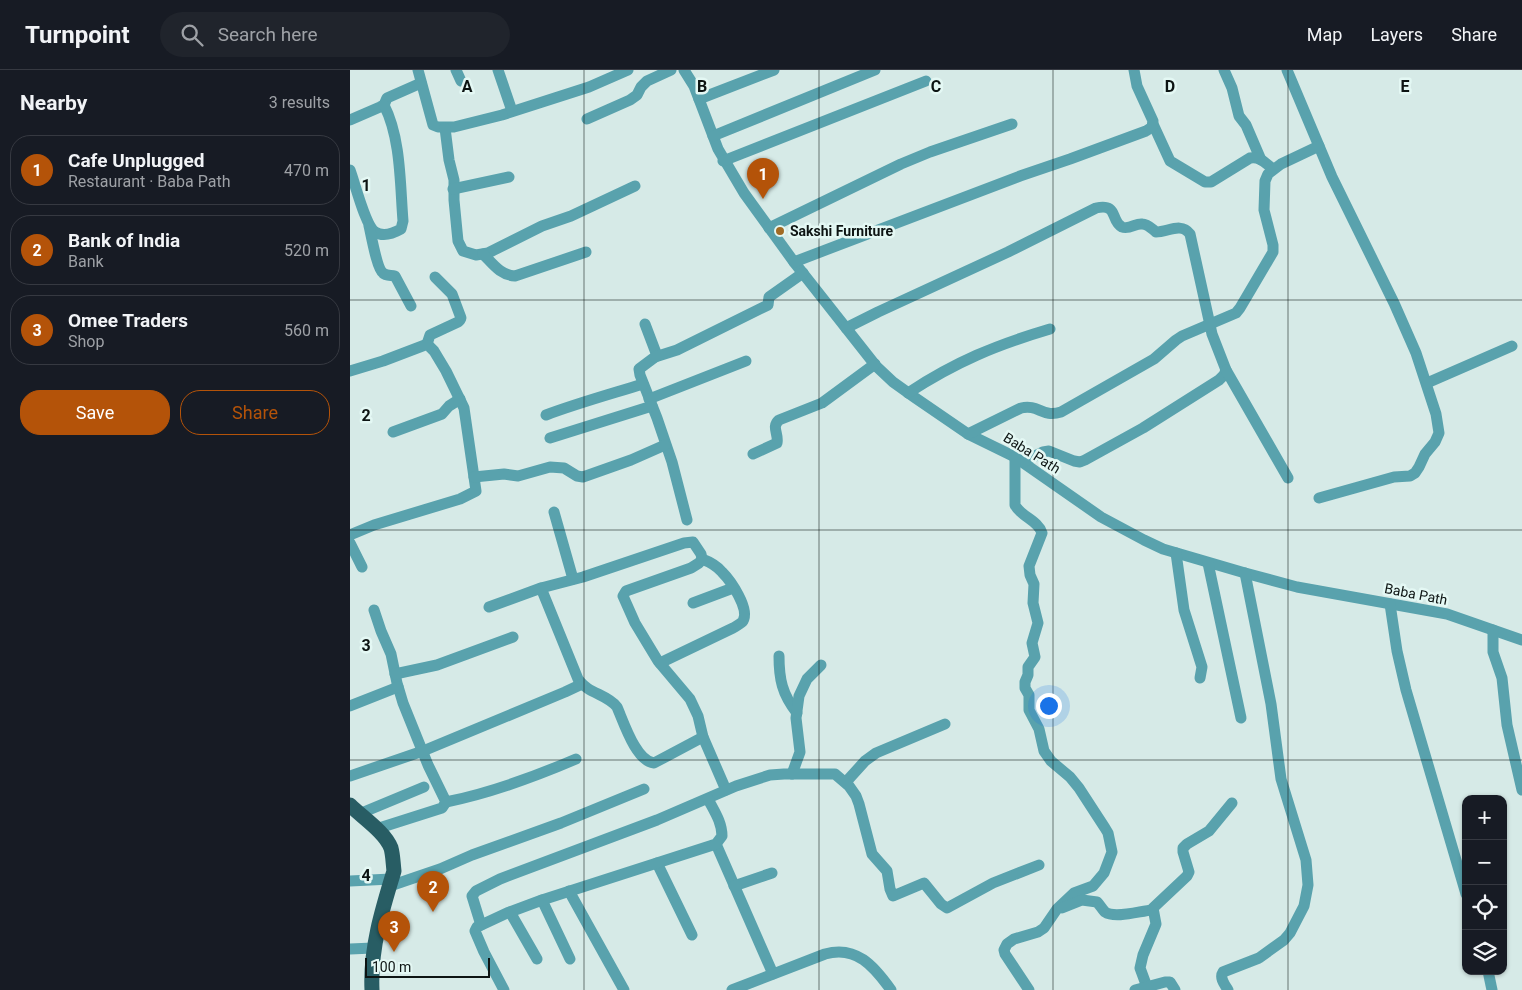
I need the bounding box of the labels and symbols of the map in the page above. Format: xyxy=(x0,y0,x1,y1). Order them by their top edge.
text: A xyxy=(462,77,473,96)
text: B xyxy=(697,77,707,96)
text: C xyxy=(931,77,941,96)
text: D xyxy=(1165,77,1175,96)
text: E xyxy=(1401,77,1410,96)
pin: 1 xyxy=(747,158,779,199)
text: 1 xyxy=(361,176,371,195)
place label: Sakshi Furniture xyxy=(790,223,893,239)
marker: Sakshi Furniture xyxy=(774,225,786,237)
text: 2 xyxy=(361,406,371,425)
street label: Baba Path xyxy=(1001,429,1063,477)
street label: Baba Path xyxy=(1383,580,1449,608)
text: 3 xyxy=(361,636,371,655)
your location xyxy=(1036,693,1062,719)
text: 4 xyxy=(361,866,371,885)
pin: 2 xyxy=(417,871,449,912)
pin: 3 xyxy=(378,911,410,952)
scale bar xyxy=(365,955,490,978)

